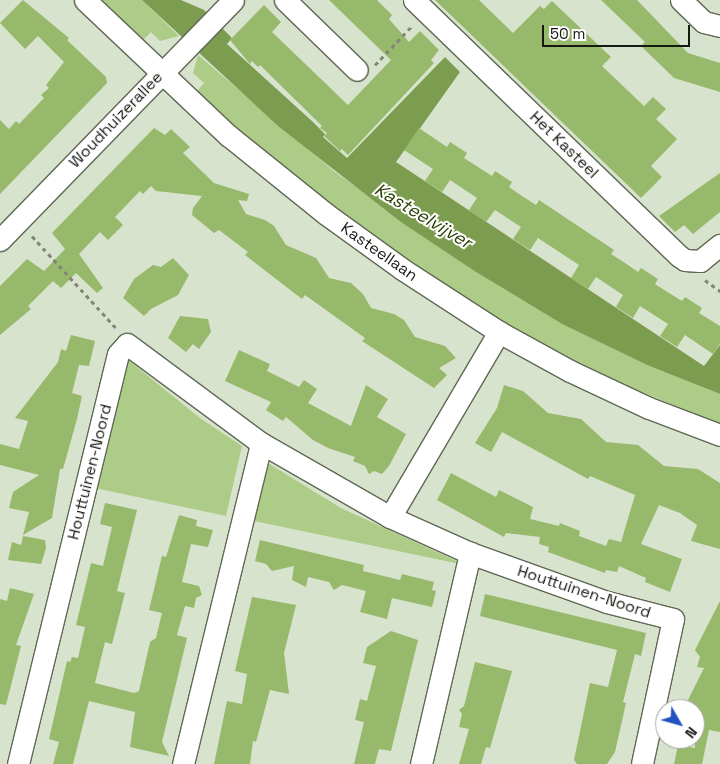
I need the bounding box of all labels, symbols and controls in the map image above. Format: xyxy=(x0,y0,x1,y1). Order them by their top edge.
scale bar xyxy=(545,15,692,47)
text: 50 m xyxy=(550,24,585,43)
street label: Woudhuizerallee xyxy=(65,68,167,172)
street label: Het Kasteel xyxy=(526,107,602,183)
water label: Kasteelvijver xyxy=(370,179,476,253)
street label: Kasteellaan xyxy=(337,219,421,285)
street label: Houttuinen-Noord xyxy=(64,402,116,542)
street label: Houttuinen-Noord xyxy=(515,561,653,623)
north arrow xyxy=(655,699,705,749)
text: N xyxy=(681,723,701,742)

